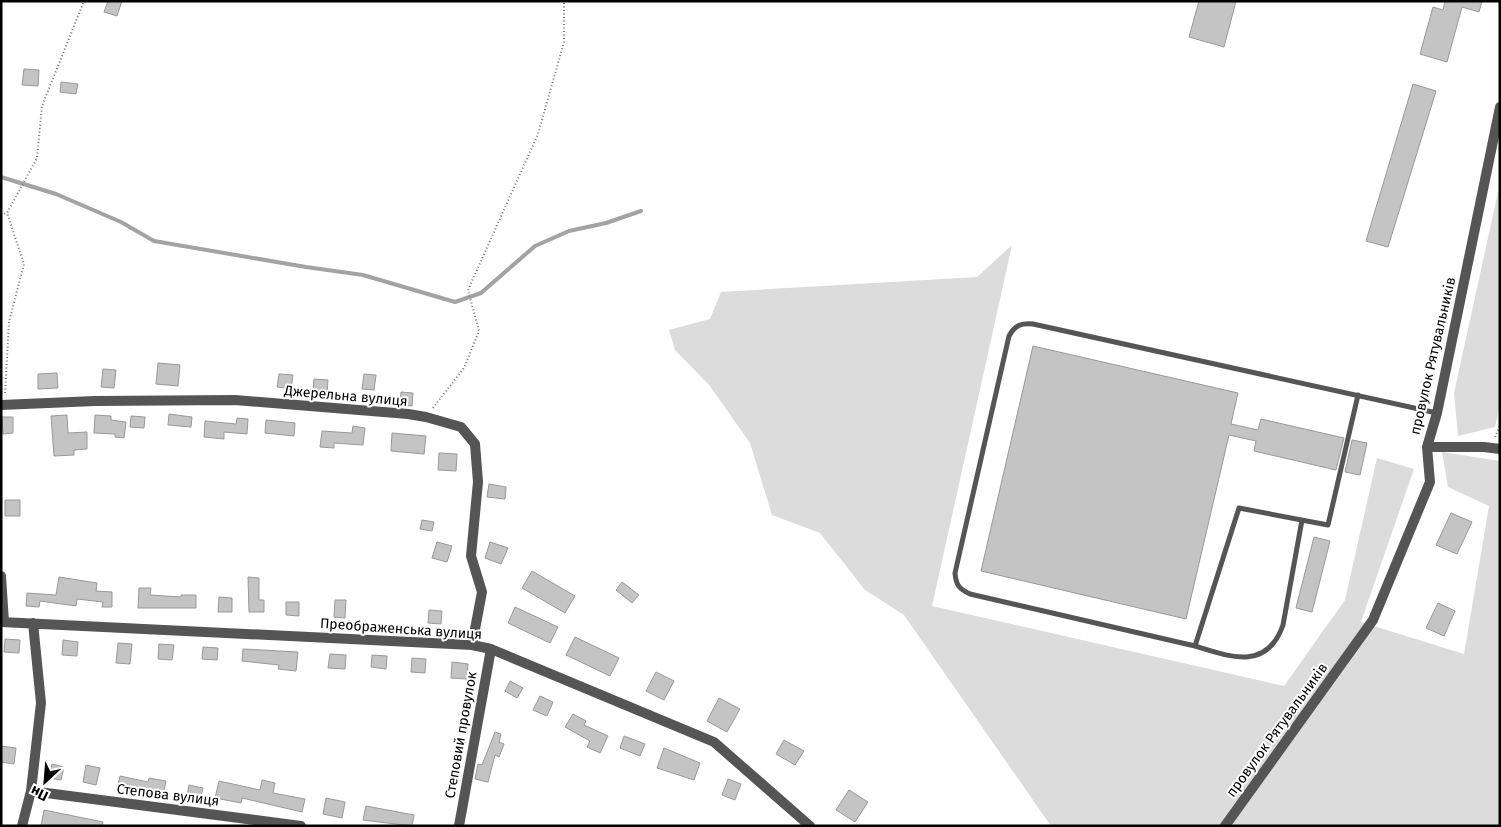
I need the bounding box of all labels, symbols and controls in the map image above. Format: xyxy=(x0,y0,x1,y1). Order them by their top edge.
street label: провулок Рятувальників xyxy=(1407,275,1459,437)
street label: Джерельна вулиця xyxy=(283,382,408,410)
street label: Преображенська вулиця xyxy=(319,615,483,643)
street label: провулок Рятувальників xyxy=(1223,660,1331,800)
street label: Степовий провулок xyxy=(441,670,481,800)
north arrow xyxy=(20,757,70,807)
street label: Степова вулиця xyxy=(116,780,220,810)
text: Пн xyxy=(28,782,51,805)

